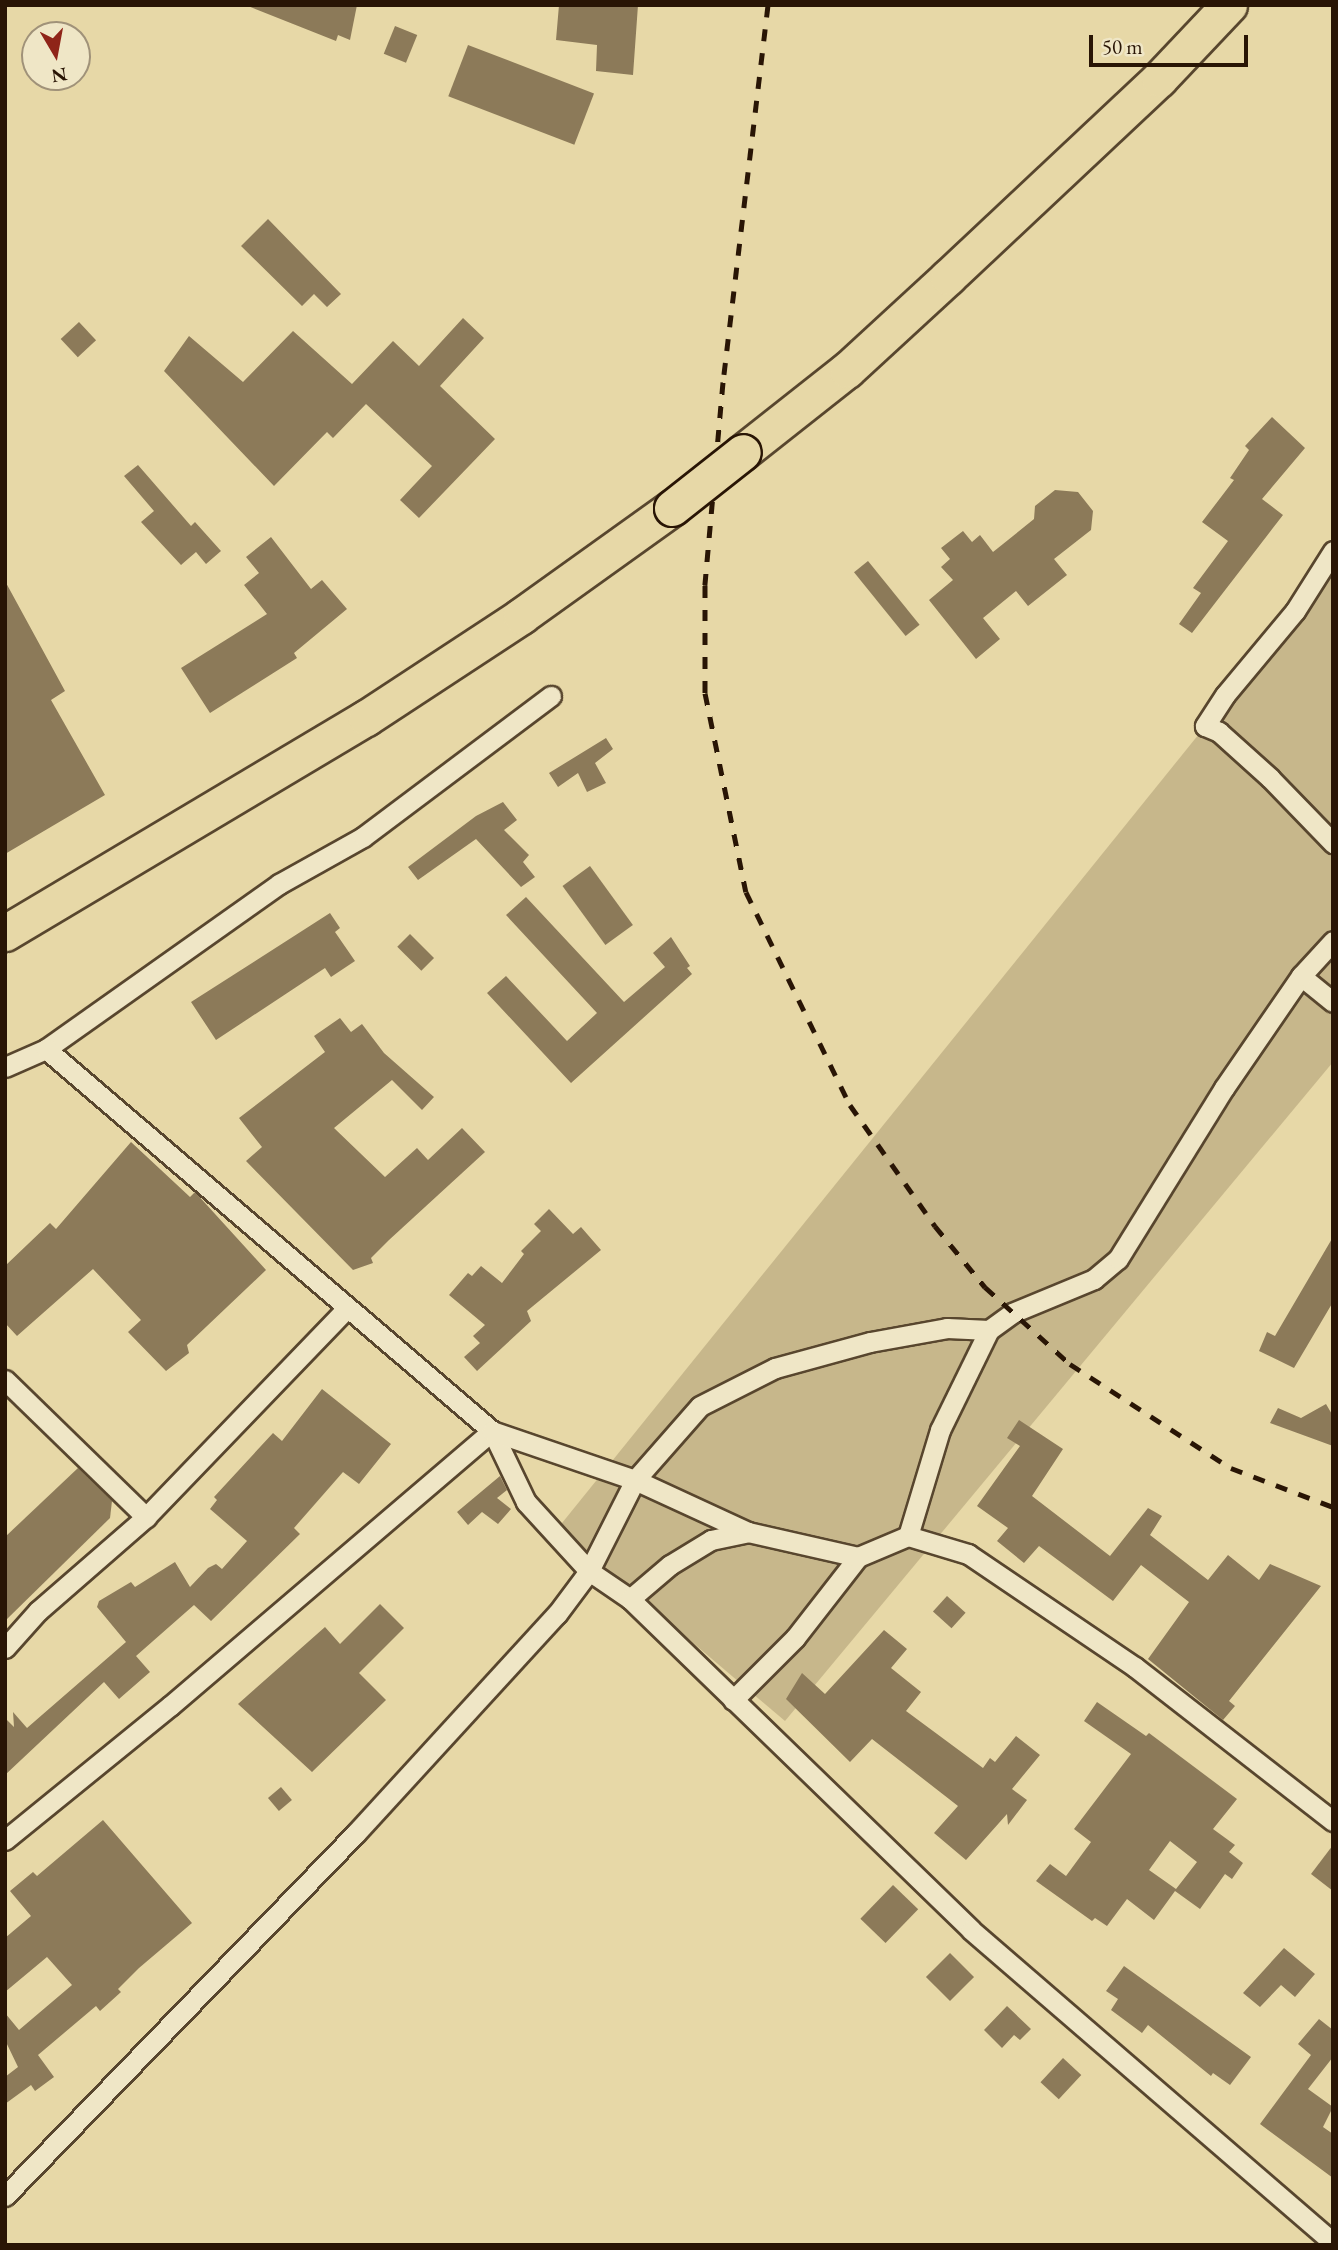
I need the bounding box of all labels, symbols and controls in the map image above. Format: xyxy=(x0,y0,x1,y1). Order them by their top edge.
north arrow xyxy=(21,21,91,91)
scale bar xyxy=(1093,21,1252,65)
text: 50 m xyxy=(1102,33,1143,60)
text: N xyxy=(50,62,69,89)

